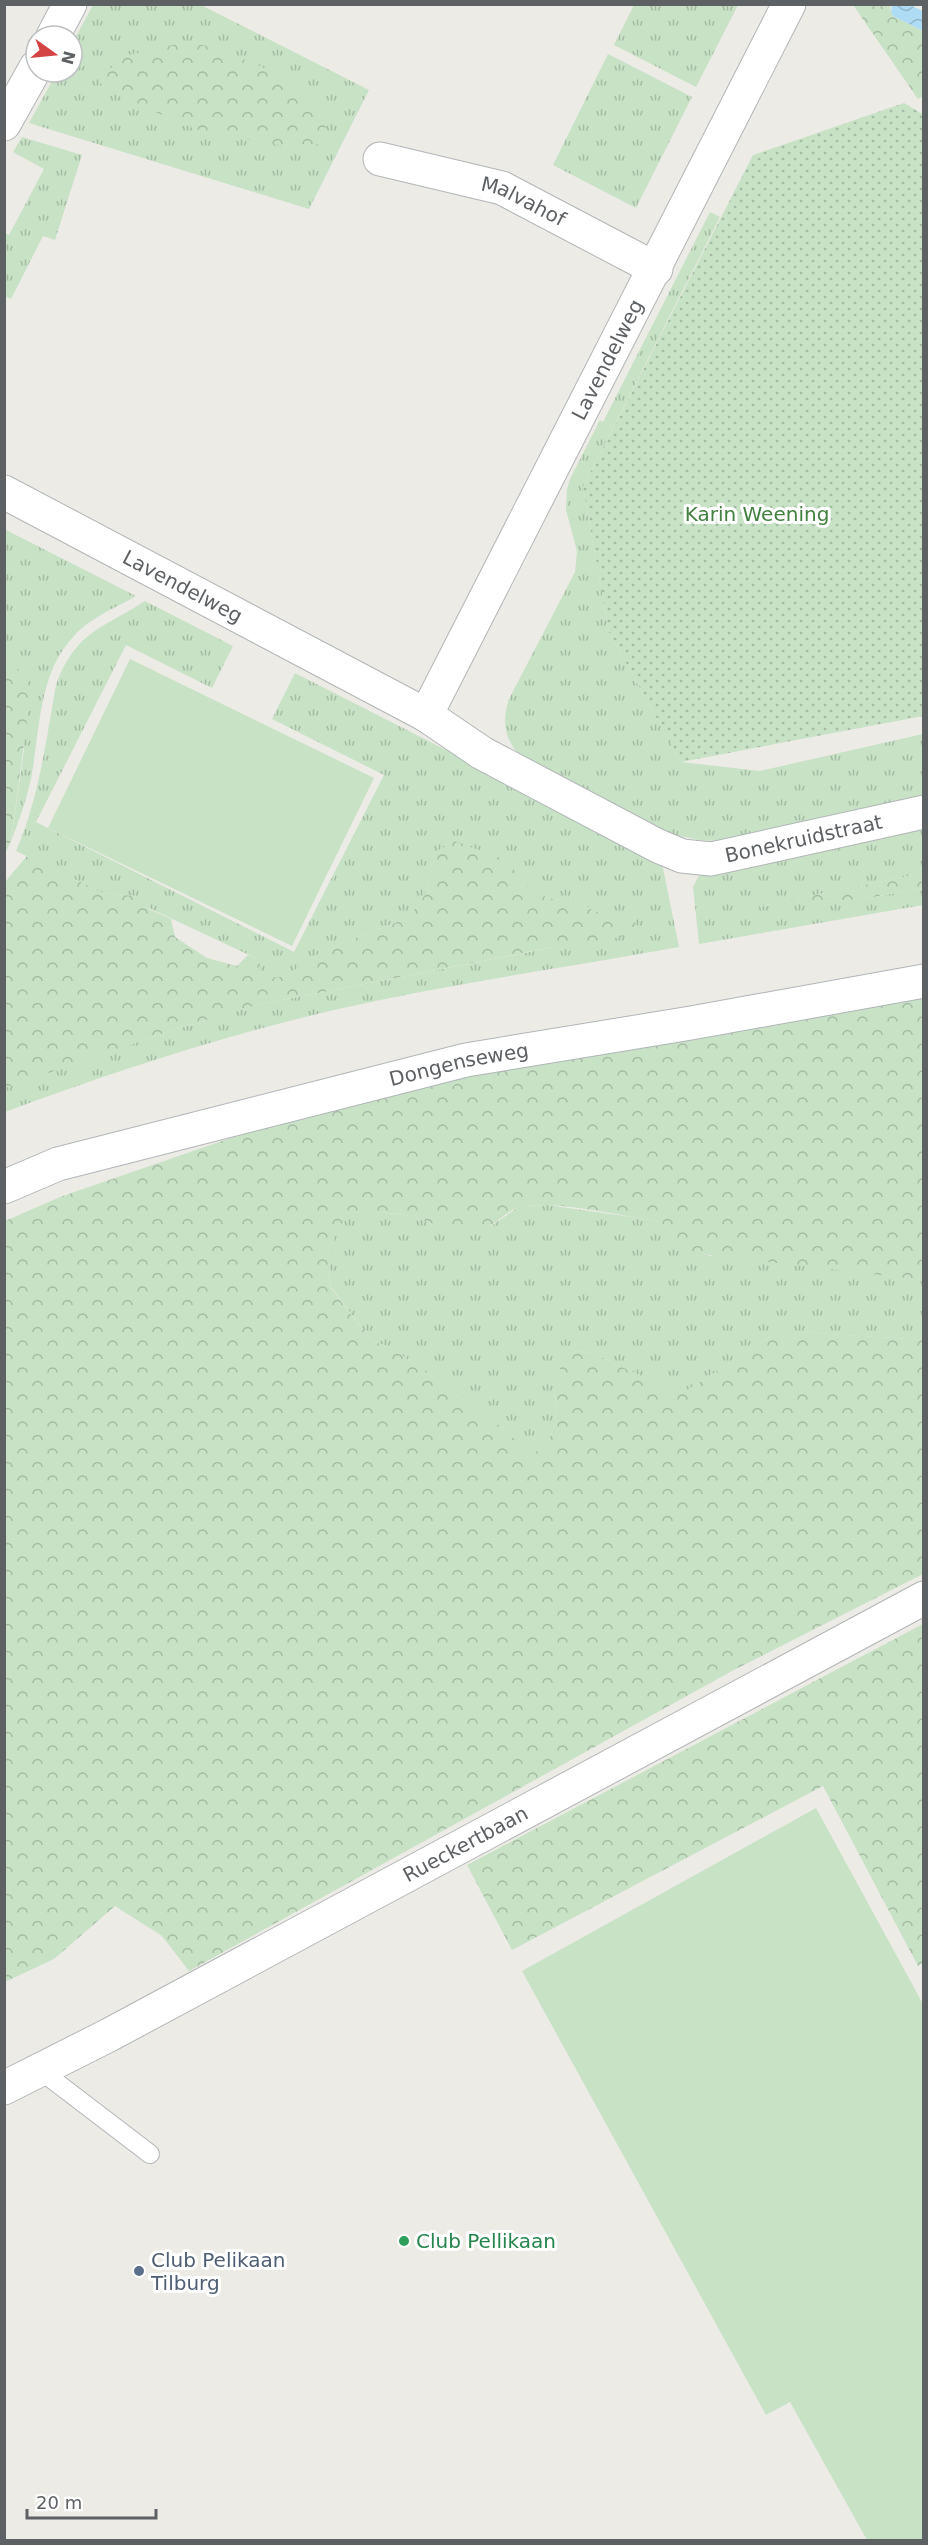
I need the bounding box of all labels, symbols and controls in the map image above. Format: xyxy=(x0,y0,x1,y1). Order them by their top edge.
north arrow xyxy=(24,24,84,84)
text: N xyxy=(57,49,79,67)
street label: Malvahof xyxy=(479,171,571,232)
street label: Lavendelweg xyxy=(567,295,648,424)
park label: Karin Weening xyxy=(685,502,829,526)
street label: Lavendelweg xyxy=(119,545,247,628)
street label: Bonekruidstraat xyxy=(723,810,885,868)
street label: Dongenseweg xyxy=(387,1038,530,1091)
street label: Rueckertbaan xyxy=(399,1801,532,1887)
place label: Club Pellikaan xyxy=(416,2229,556,2253)
marker: Club Pellikaan xyxy=(397,2234,411,2248)
place label: Club Pelikaan Tilburg xyxy=(150,2248,285,2295)
marker: Club Pelikaan Tilburg xyxy=(132,2264,146,2278)
scale bar xyxy=(27,2482,156,2520)
text: 20 m xyxy=(36,2492,82,2513)

